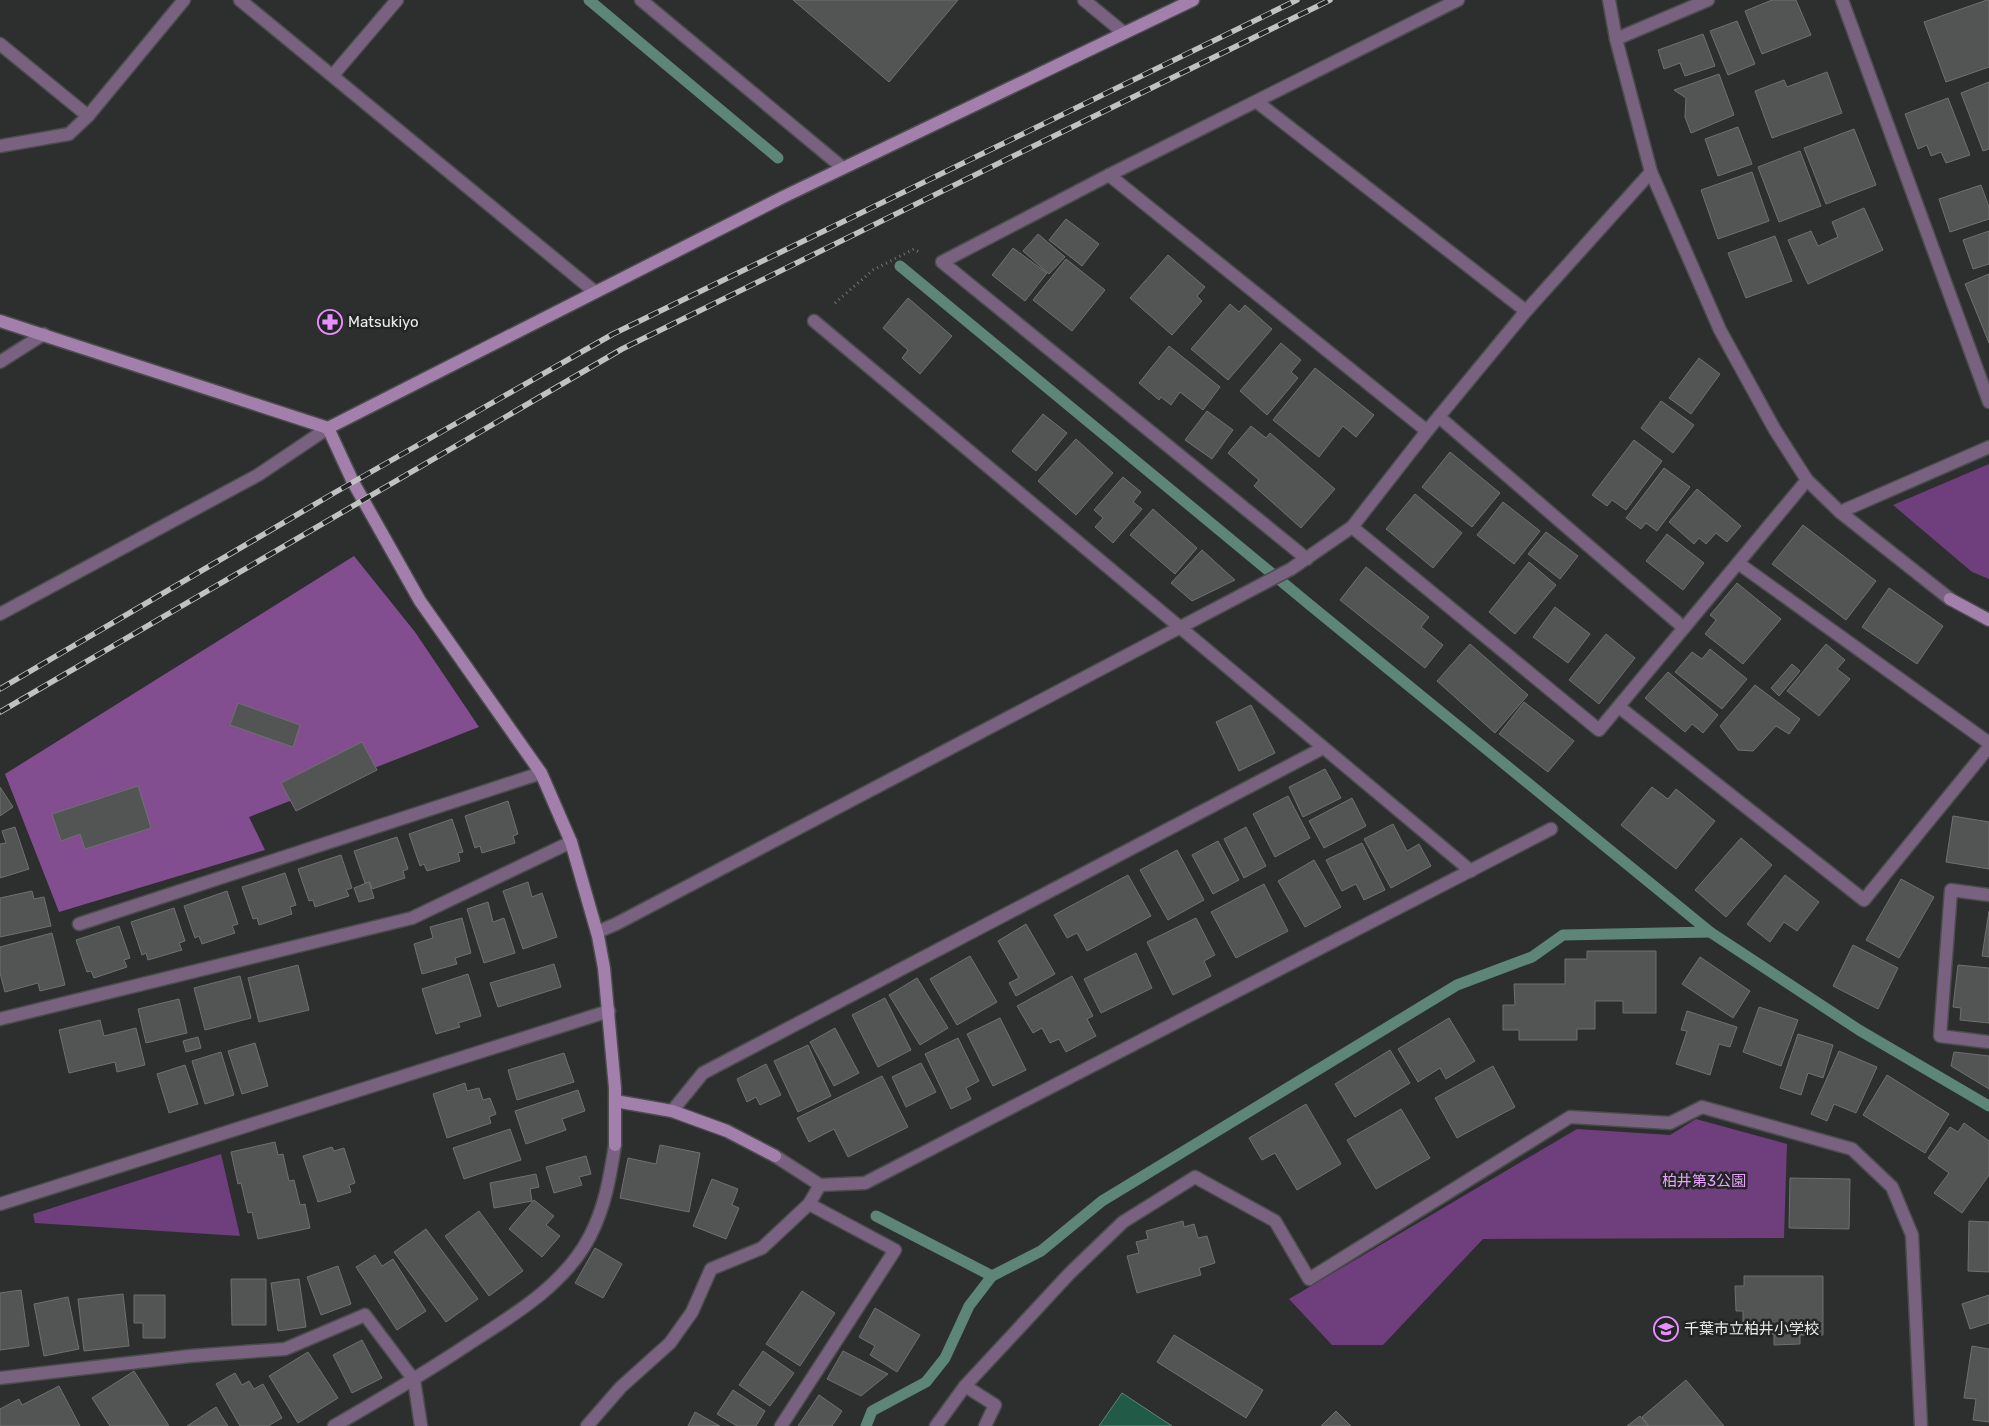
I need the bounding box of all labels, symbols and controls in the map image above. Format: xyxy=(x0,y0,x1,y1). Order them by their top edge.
pharmacy icon: Matsukiyo xyxy=(317,309,343,335)
place label: Matsukiyo xyxy=(348,313,419,331)
park label: 柏井第3公園 xyxy=(1662,1172,1746,1190)
school or university icon: 千葉市立柏井小学校 xyxy=(1653,1316,1679,1342)
place label: 千葉市立柏井小学校 xyxy=(1684,1320,1819,1338)

